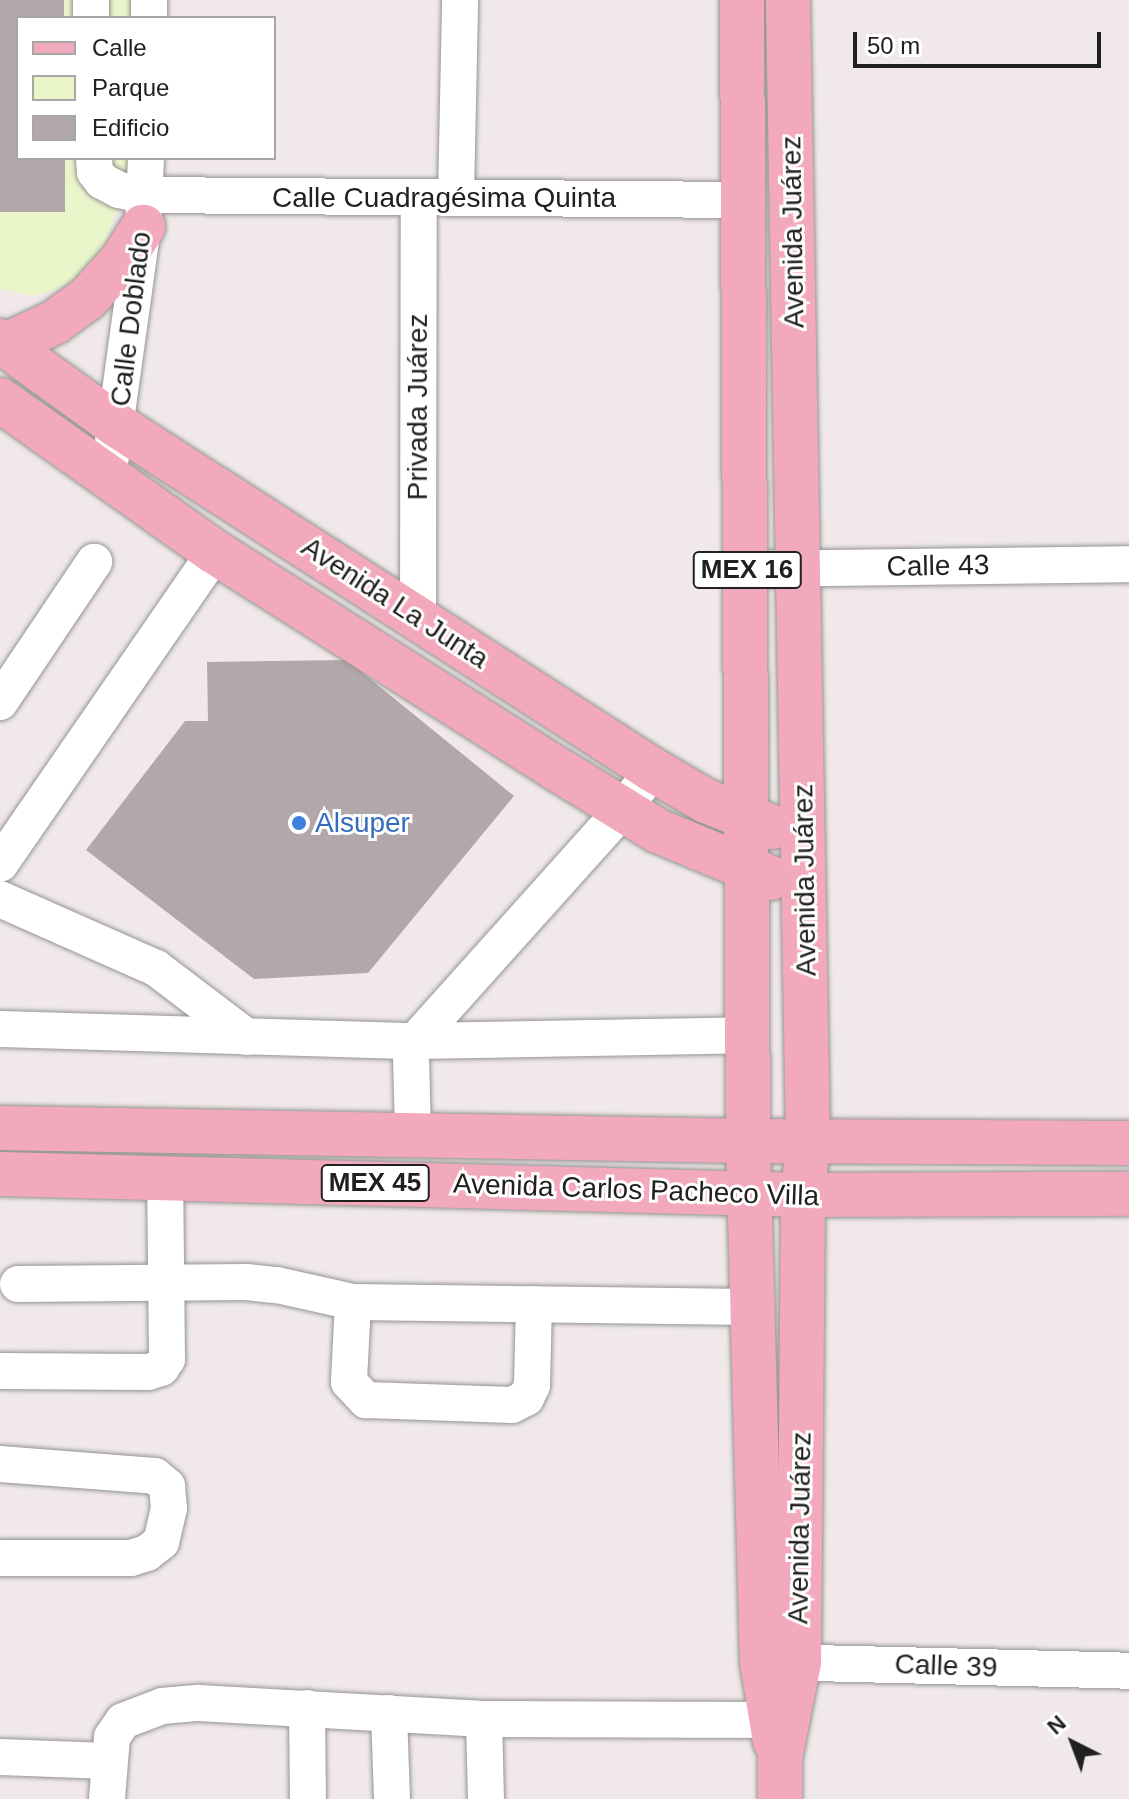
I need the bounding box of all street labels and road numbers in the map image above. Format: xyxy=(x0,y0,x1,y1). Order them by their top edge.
street label: Avenida Juárez xyxy=(775,135,811,329)
street label: Calle Cuadragésima Quinta xyxy=(272,181,616,215)
street label: Calle Doblado xyxy=(104,230,158,408)
street label: Privada Juárez xyxy=(401,314,435,500)
street label: Avenida La Junta xyxy=(295,530,495,676)
road number: MEX 16 xyxy=(691,548,803,592)
street label: Calle 43 xyxy=(886,548,990,584)
street label: Avenida Juárez xyxy=(787,783,823,977)
road number: MEX 45 xyxy=(319,1161,431,1205)
street label: Avenida Carlos Pacheco Villa xyxy=(452,1167,820,1213)
street label: Avenida Juárez xyxy=(782,1431,818,1625)
street label: Calle 39 xyxy=(894,1647,998,1685)

